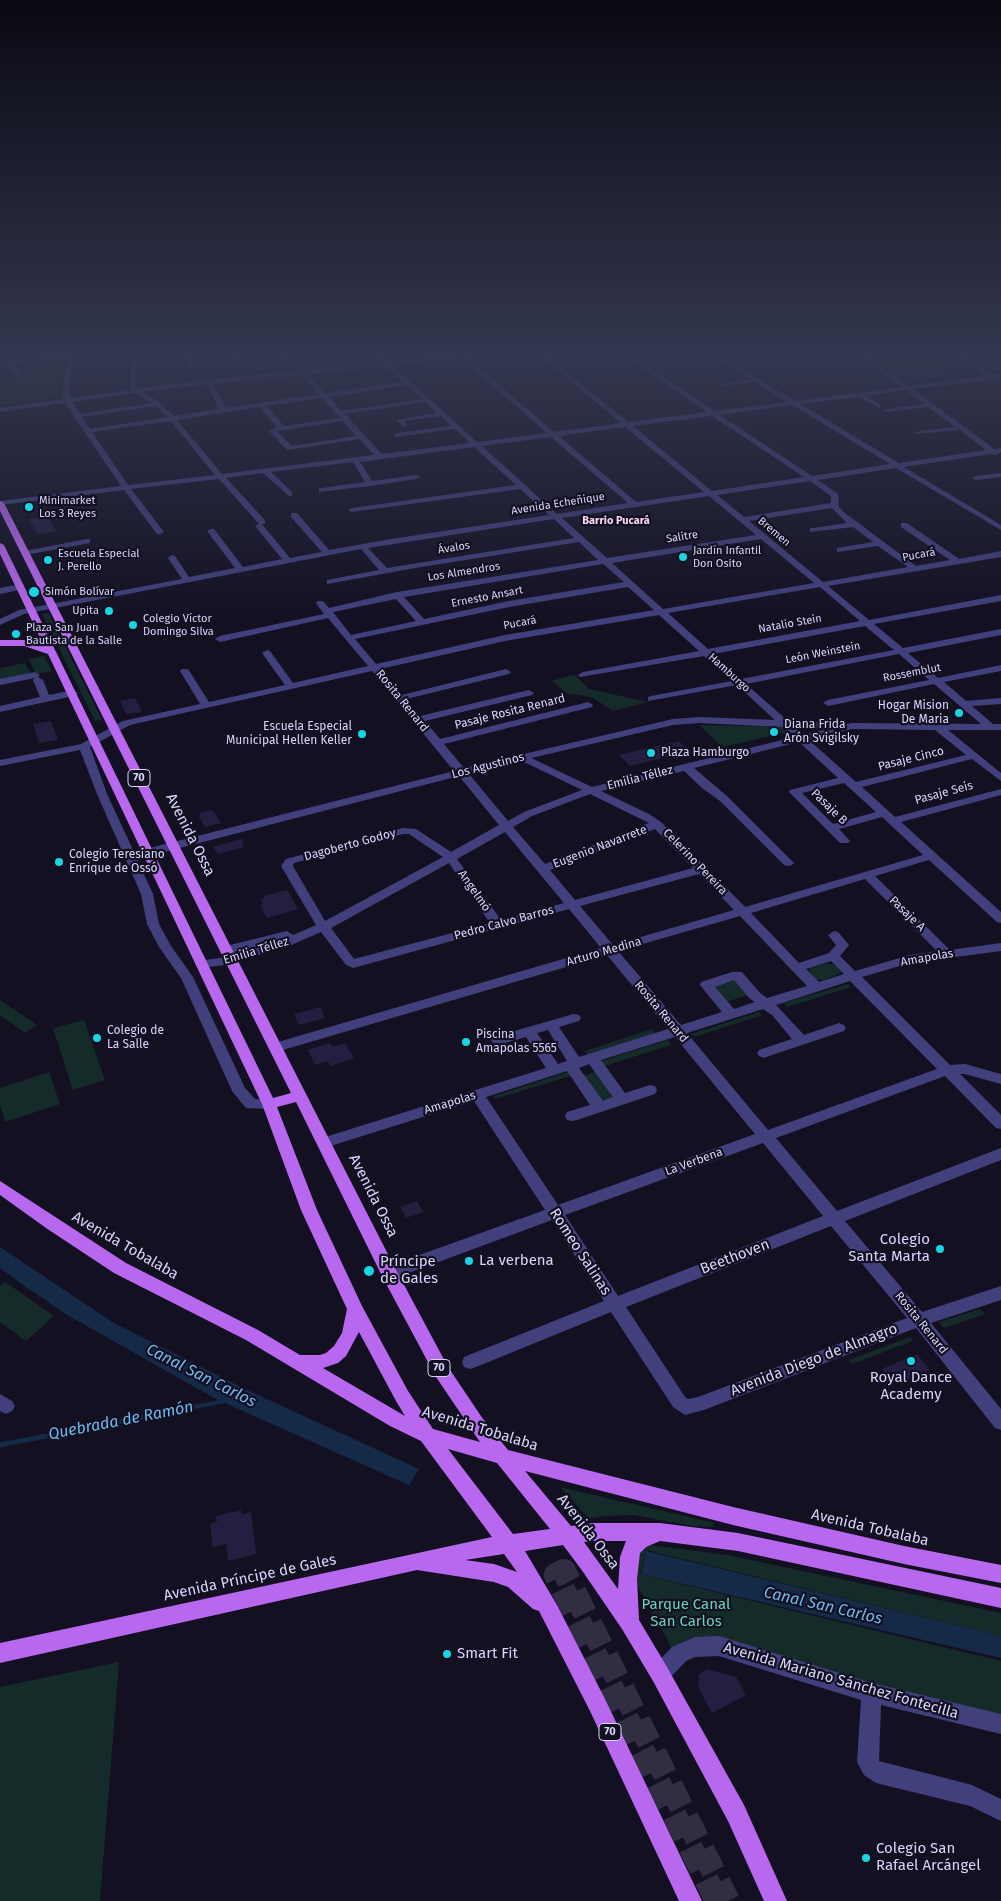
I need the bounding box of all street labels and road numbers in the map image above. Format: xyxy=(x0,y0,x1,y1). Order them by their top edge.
street label: Avenida Echeñique xyxy=(510,490,606,518)
street label: Bremen xyxy=(755,515,793,549)
street label: Salitre xyxy=(665,528,699,546)
street label: Ávalos xyxy=(437,539,471,557)
street label: Pucará xyxy=(901,546,937,564)
street label: Los Almendros xyxy=(427,560,501,584)
street label: Ernesto Ansart xyxy=(450,584,524,610)
street label: Natalio Stein xyxy=(757,612,823,636)
street label: Pucará xyxy=(502,614,538,632)
street label: León Weinstein xyxy=(784,639,862,667)
street label: Hamburgo xyxy=(705,651,753,695)
street label: Rossemblut xyxy=(882,661,942,685)
street label: Rosita Renard xyxy=(373,667,431,735)
street label: Pasaje Rosita Renard xyxy=(453,691,567,733)
street label: Pasaje Cinco xyxy=(877,744,945,774)
street label: Los Agustinos xyxy=(450,750,526,782)
street label: Emilia Téllez xyxy=(606,763,674,793)
road number: 70 xyxy=(128,770,150,786)
street label: Pasaje Seis xyxy=(913,778,975,808)
street label: Pasaje B xyxy=(808,786,850,828)
street label: Avenida Ossa xyxy=(161,791,219,879)
street label: Eugenio Navarrete xyxy=(551,822,649,872)
street label: Dagoberto Godoy xyxy=(303,826,397,864)
street label: Celerino Pereira xyxy=(660,826,730,898)
street label: Angelmó xyxy=(455,867,493,915)
street label: Pasaje A xyxy=(886,893,928,935)
street label: Pedro Calvo Barros xyxy=(453,903,555,943)
street label: Emilia Téllez xyxy=(222,934,290,968)
street label: Arturo Medina xyxy=(565,934,643,970)
street label: Amapolas xyxy=(900,946,954,970)
street label: Rosita Renard xyxy=(631,978,691,1046)
street label: Amapolas xyxy=(422,1088,478,1118)
street label: La Verbena xyxy=(663,1145,725,1179)
street label: Avenida Ossa xyxy=(344,1152,402,1240)
street label: Romeo Salinas xyxy=(545,1205,615,1299)
street label: Avenida Tobalaba xyxy=(69,1208,181,1284)
street label: Beethoven xyxy=(698,1236,772,1278)
street label: Rosita Renard xyxy=(892,1289,950,1357)
street label: Avenida Diego de Almagro xyxy=(728,1320,900,1400)
road number: 70 xyxy=(428,1360,450,1376)
street label: Avenida Tobalaba xyxy=(420,1403,540,1455)
street label: Avenida Ossa xyxy=(553,1491,623,1573)
street label: Avenida Tobalaba xyxy=(809,1506,931,1550)
street label: Avenida Príncipe de Gales xyxy=(162,1551,338,1605)
street label: Avenida Mariano Sánchez Fontecilla xyxy=(722,1639,960,1723)
road number: 70 xyxy=(599,1724,621,1740)

